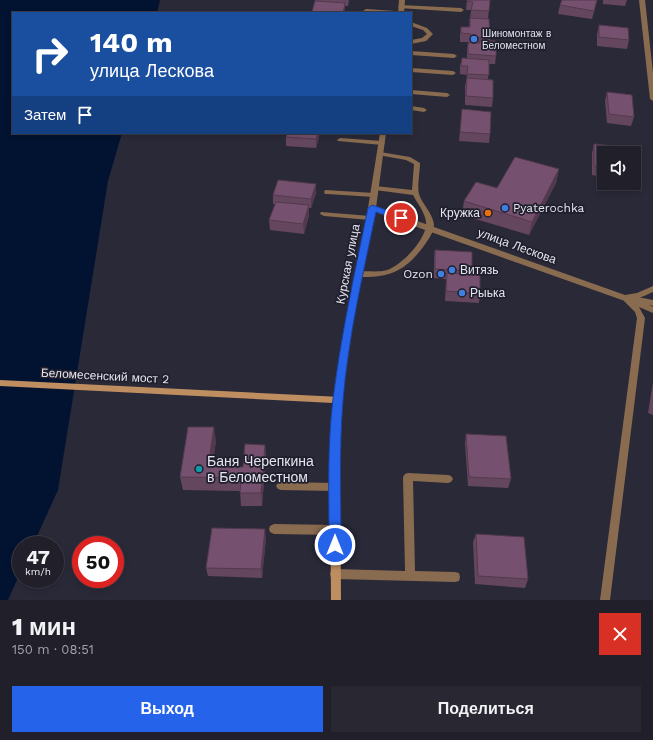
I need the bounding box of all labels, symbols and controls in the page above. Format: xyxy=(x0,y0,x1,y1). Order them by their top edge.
text: 140 m xyxy=(90,26,173,59)
icon: right xyxy=(24,28,76,80)
place label: Шиномонтаж в Беломестном xyxy=(482,28,551,51)
marker: Шиномонтаж в Беломестном xyxy=(469,34,479,44)
text: улица Лескова xyxy=(90,60,214,81)
icon: arrive xyxy=(74,104,96,126)
text: Затем xyxy=(24,106,66,124)
map controls xyxy=(597,146,641,190)
button: sound xyxy=(597,146,641,190)
pin xyxy=(384,201,418,235)
place label: Pyaterochka xyxy=(513,201,585,215)
marker: Pyaterochka xyxy=(500,203,510,213)
place label: Кружка xyxy=(440,206,480,220)
icon: arrive xyxy=(390,207,412,229)
marker: Кружка xyxy=(483,208,493,218)
street label: Курская улица xyxy=(333,222,363,305)
street label: улица Лескова xyxy=(476,225,559,267)
place label: Витязь xyxy=(460,263,498,277)
marker: Витязь xyxy=(447,265,457,275)
place label: Ozon xyxy=(403,267,433,281)
marker: Ozon xyxy=(436,269,446,279)
place label: Рыька xyxy=(470,286,505,300)
marker: Рыька xyxy=(457,288,467,298)
street label: Беломесенский мост 2 xyxy=(40,366,170,386)
place label: Баня Черепкина в Беломестном xyxy=(207,453,314,485)
marker: Баня Черепкина в Беломестном xyxy=(194,464,204,474)
position arrow xyxy=(314,524,356,566)
speed limit sign: 50 xyxy=(72,536,124,588)
text: 47 xyxy=(26,545,50,569)
text: km/h xyxy=(25,566,51,577)
text: 1 мин xyxy=(12,613,76,641)
button: close xyxy=(599,613,641,655)
text: 150 m · 08:51 xyxy=(12,642,94,657)
button: Выход xyxy=(12,686,323,732)
button: Поделиться xyxy=(331,686,641,732)

